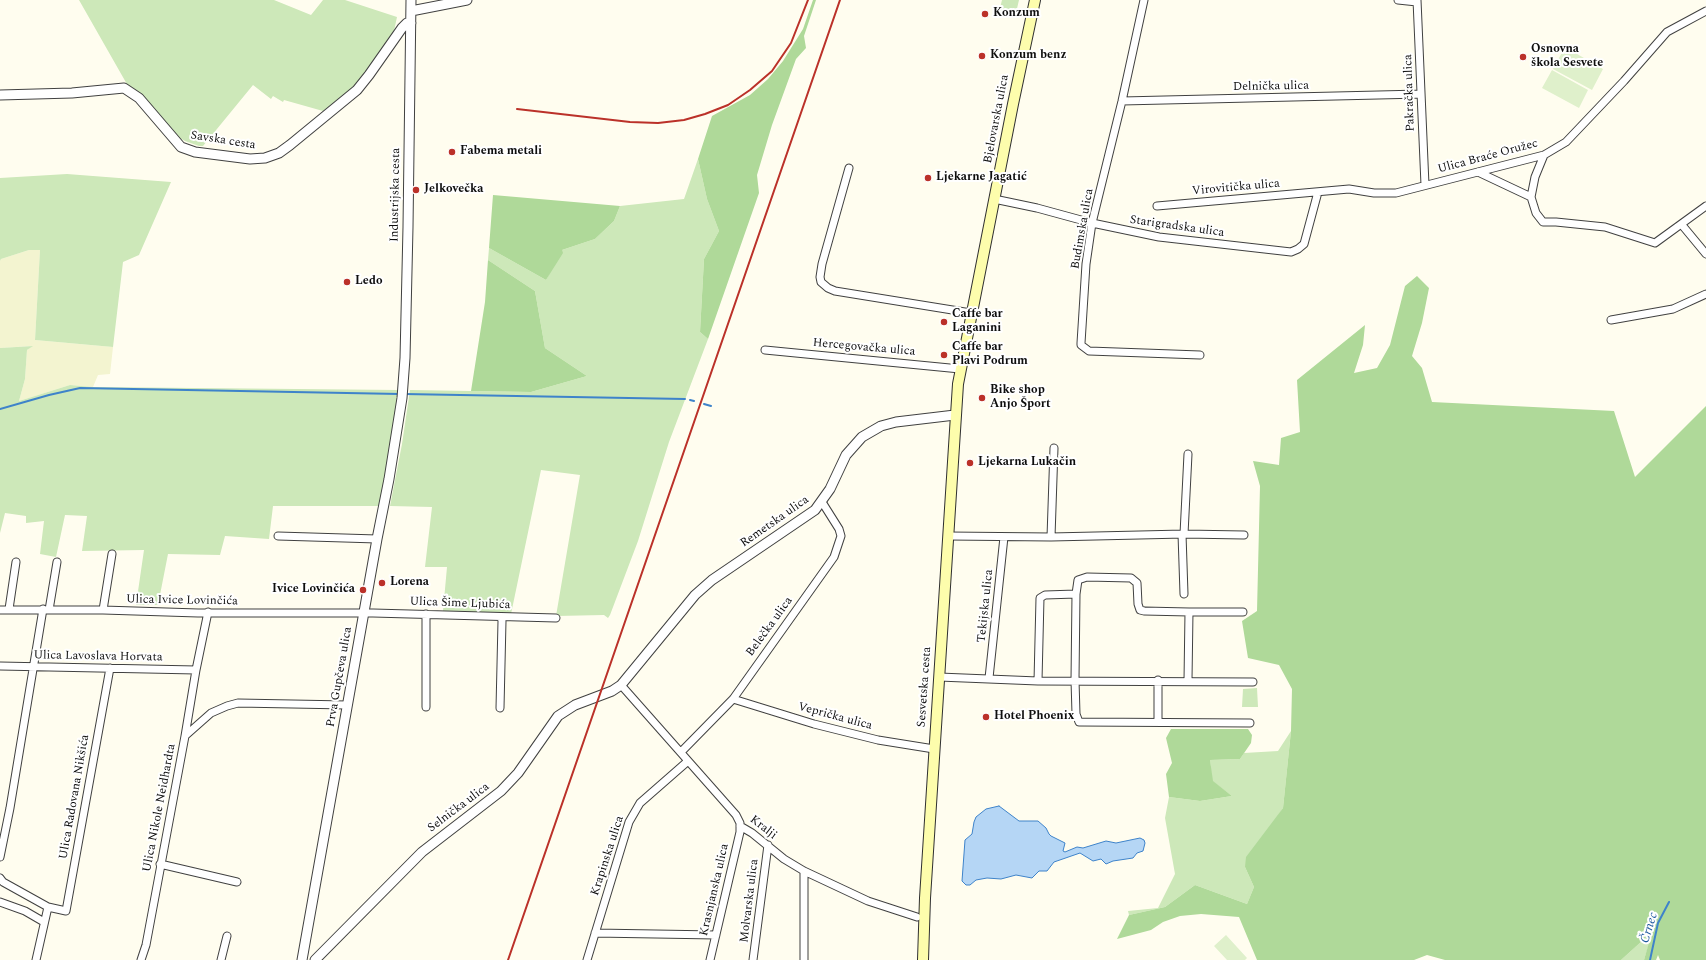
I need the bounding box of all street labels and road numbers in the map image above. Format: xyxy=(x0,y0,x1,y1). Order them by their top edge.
street label: Pakračka ulica xyxy=(1401,54,1419,132)
street label: Bjelovarska ulica xyxy=(981,73,1013,165)
street label: Delnička ulica xyxy=(1233,79,1309,95)
street label: Savska cesta xyxy=(190,129,256,153)
street label: Ulica Braće Oružec xyxy=(1436,137,1540,177)
street label: Industrijska cesta xyxy=(388,148,404,242)
street label: Virovitička ulica xyxy=(1191,177,1281,199)
street label: Budimska ulica xyxy=(1069,188,1097,270)
street label: Starigradska ulica xyxy=(1129,213,1225,241)
street label: Hercegovačka ulica xyxy=(812,336,916,360)
street label: Remetska ulica xyxy=(738,493,812,551)
street label: Tekijska ulica xyxy=(975,569,997,643)
street label: Ulica Ivice Lovinčića xyxy=(126,593,238,609)
street label: Belečka ulica xyxy=(744,594,796,660)
street label: Ulica Šime Ljubića xyxy=(409,595,511,613)
street label: Prva Gupčeva ulica xyxy=(324,626,356,728)
street label: Sesvetska cesta xyxy=(915,646,935,728)
street label: Ulica Lavoslava Horvata xyxy=(33,649,163,665)
street label: Veprička ulica xyxy=(796,700,874,734)
street label: Ulica Radovana Nikšića xyxy=(57,734,93,860)
street label: Ulica Nikole Neidhardta xyxy=(140,743,180,873)
street label: Selnička ulica xyxy=(425,780,493,836)
street label: Kralji xyxy=(747,813,779,843)
street label: Krapinska ulica xyxy=(588,814,628,898)
street label: Krasnjanska ulica xyxy=(697,842,733,938)
street label: Molvarska ulica xyxy=(738,858,762,944)

